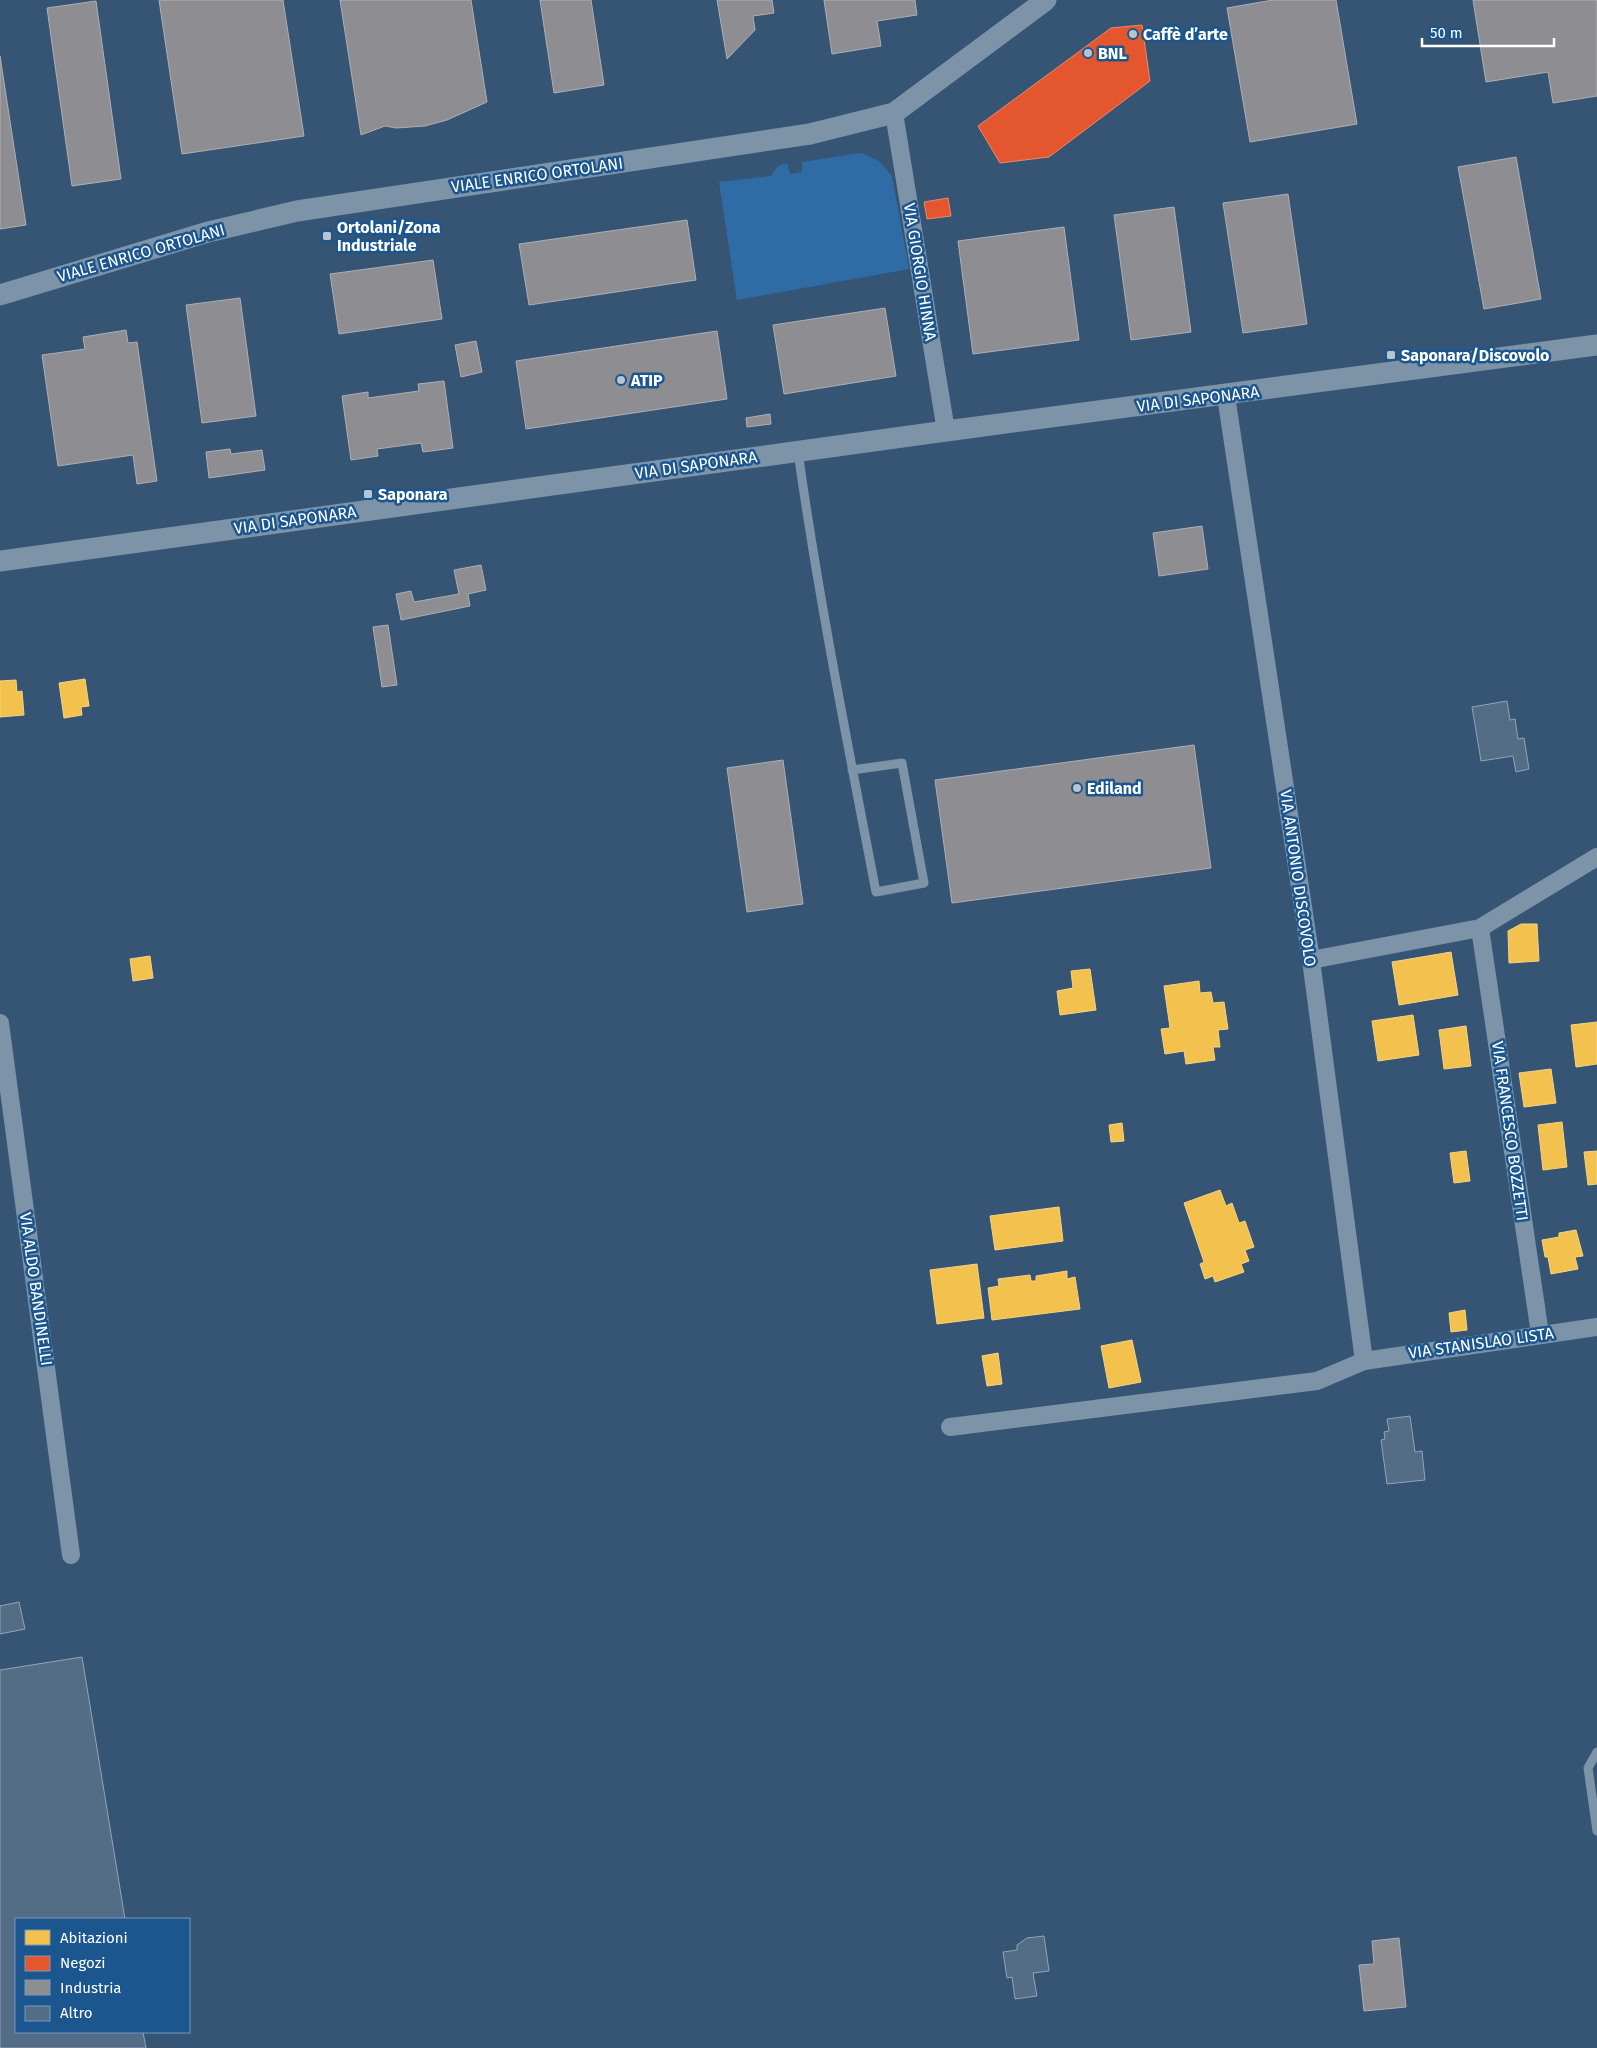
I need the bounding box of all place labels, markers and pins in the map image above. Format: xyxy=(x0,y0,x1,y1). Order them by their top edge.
place label: Caffè d’arte xyxy=(1143,25,1228,44)
marker: Caffè d’arte xyxy=(1127,28,1139,40)
place label: BNL xyxy=(1098,44,1127,63)
marker: BNL xyxy=(1082,47,1094,59)
place label: Ortolani/Zona Industriale xyxy=(337,218,441,255)
marker: Ortolani/Zona Industriale xyxy=(321,230,333,242)
place label: Saponara/Discovolo xyxy=(1401,346,1549,365)
marker: Saponara/Discovolo xyxy=(1385,349,1397,361)
place label: ATIP xyxy=(630,371,663,390)
marker: ATIP xyxy=(615,374,627,386)
place label: Saponara xyxy=(378,485,448,504)
marker: Saponara xyxy=(362,488,374,500)
place label: Ediland xyxy=(1087,779,1141,798)
marker: Ediland xyxy=(1071,782,1083,794)

